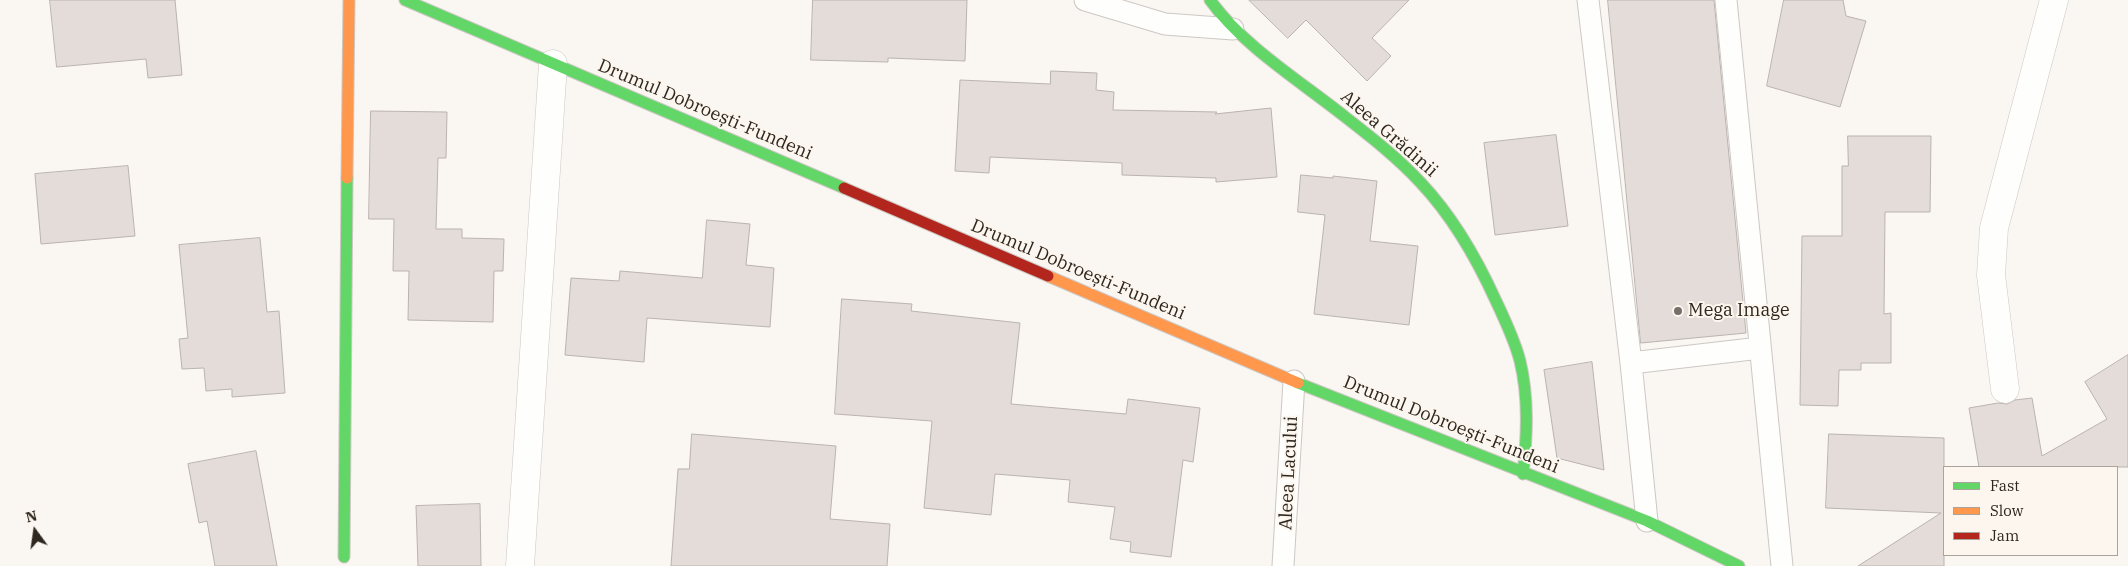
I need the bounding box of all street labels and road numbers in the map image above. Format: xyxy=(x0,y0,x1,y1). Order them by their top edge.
street label: Drumul Dobroești-Fundeni xyxy=(595,55,815,165)
street label: Aleea Grădinii xyxy=(1336,86,1442,182)
street label: Drumul Dobroești-Fundeni xyxy=(968,215,1188,325)
street label: Drumul Dobroești-Fundeni xyxy=(1340,372,1562,478)
street label: Aleea Lacului xyxy=(1275,415,1303,531)

